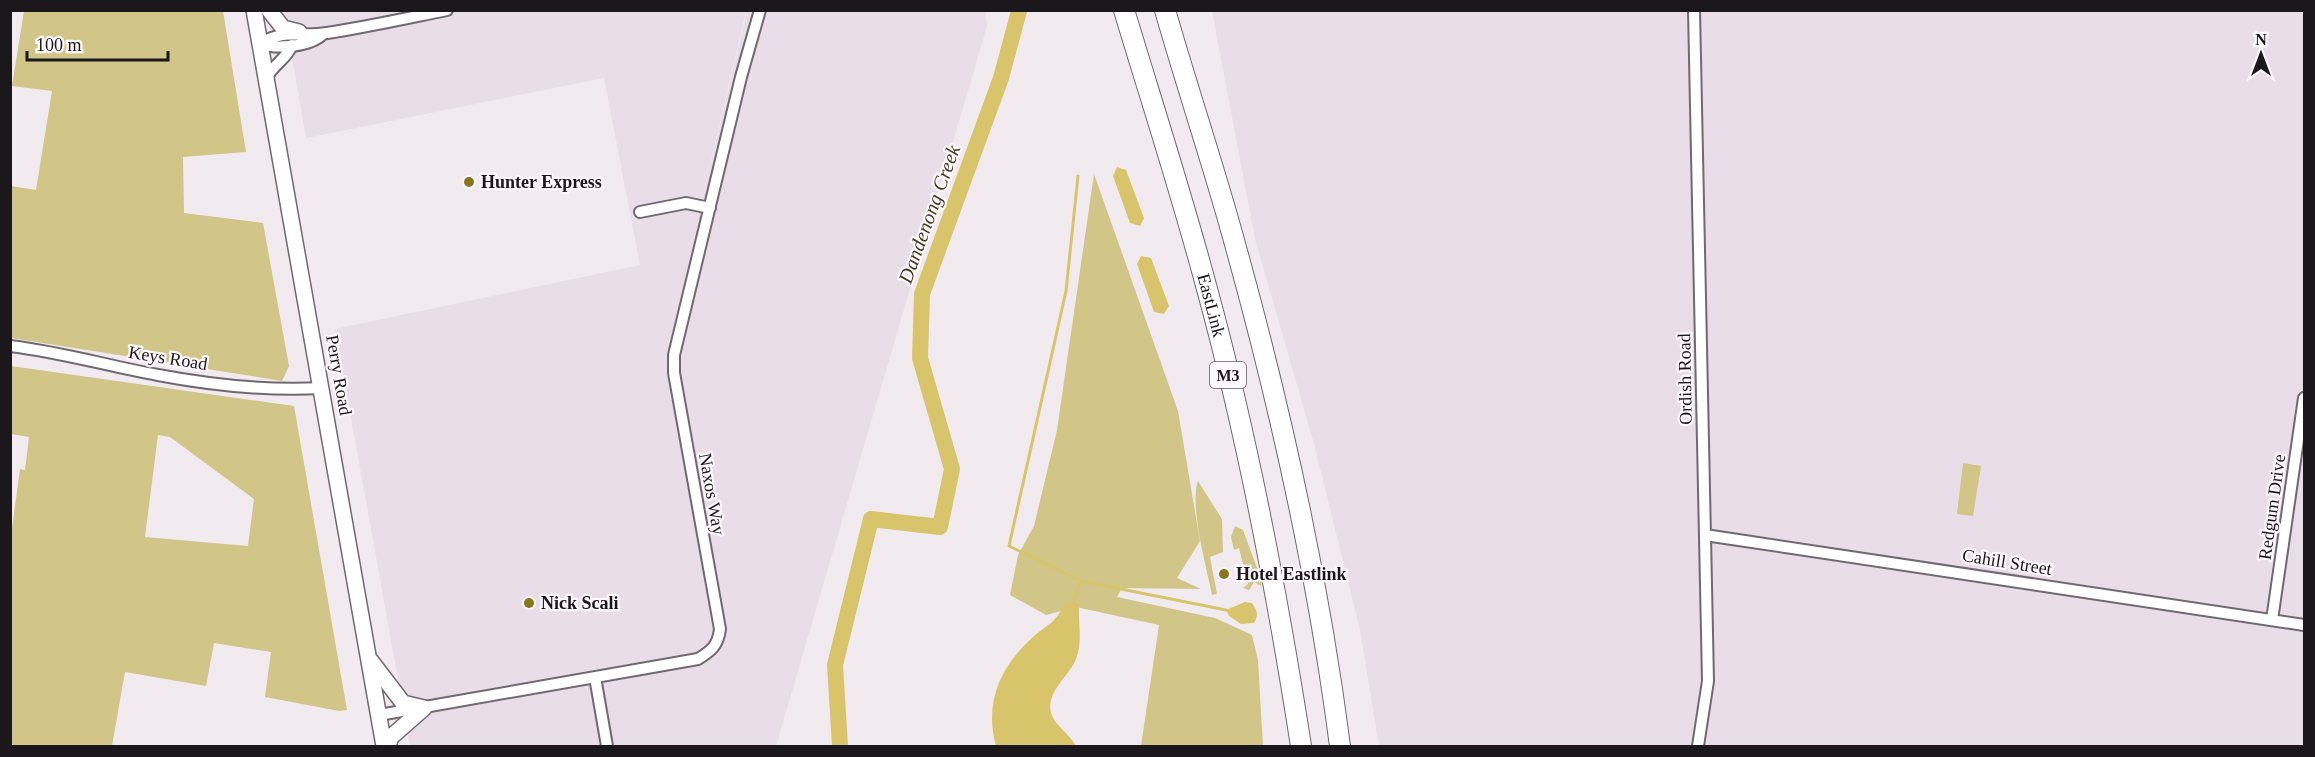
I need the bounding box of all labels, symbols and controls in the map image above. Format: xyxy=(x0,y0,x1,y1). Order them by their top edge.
scale bar xyxy=(27,24,168,62)
north arrow xyxy=(2231,24,2291,84)
text: N xyxy=(2255,31,2267,48)
text: 100 m xyxy=(36,35,82,55)
water label: Dandenong Creek xyxy=(893,141,966,287)
place label: Hunter Express xyxy=(481,172,602,192)
marker: Hunter Express xyxy=(462,175,476,189)
street label: EastLink xyxy=(1193,271,1229,339)
street label: Perry Road xyxy=(322,333,356,417)
street label: Ordish Road xyxy=(1674,333,1696,425)
street label: Keys Road xyxy=(127,342,209,374)
road number: M3 xyxy=(1210,362,1246,388)
street label: Naxos Way xyxy=(695,452,729,536)
street label: Redgum Drive xyxy=(2255,453,2289,561)
street label: Cahill Street xyxy=(1961,545,2053,579)
place label: Hotel Eastlink xyxy=(1236,564,1347,584)
marker: Hotel Eastlink xyxy=(1217,567,1231,581)
place label: Nick Scali xyxy=(541,593,619,613)
marker: Nick Scali xyxy=(522,596,536,610)

